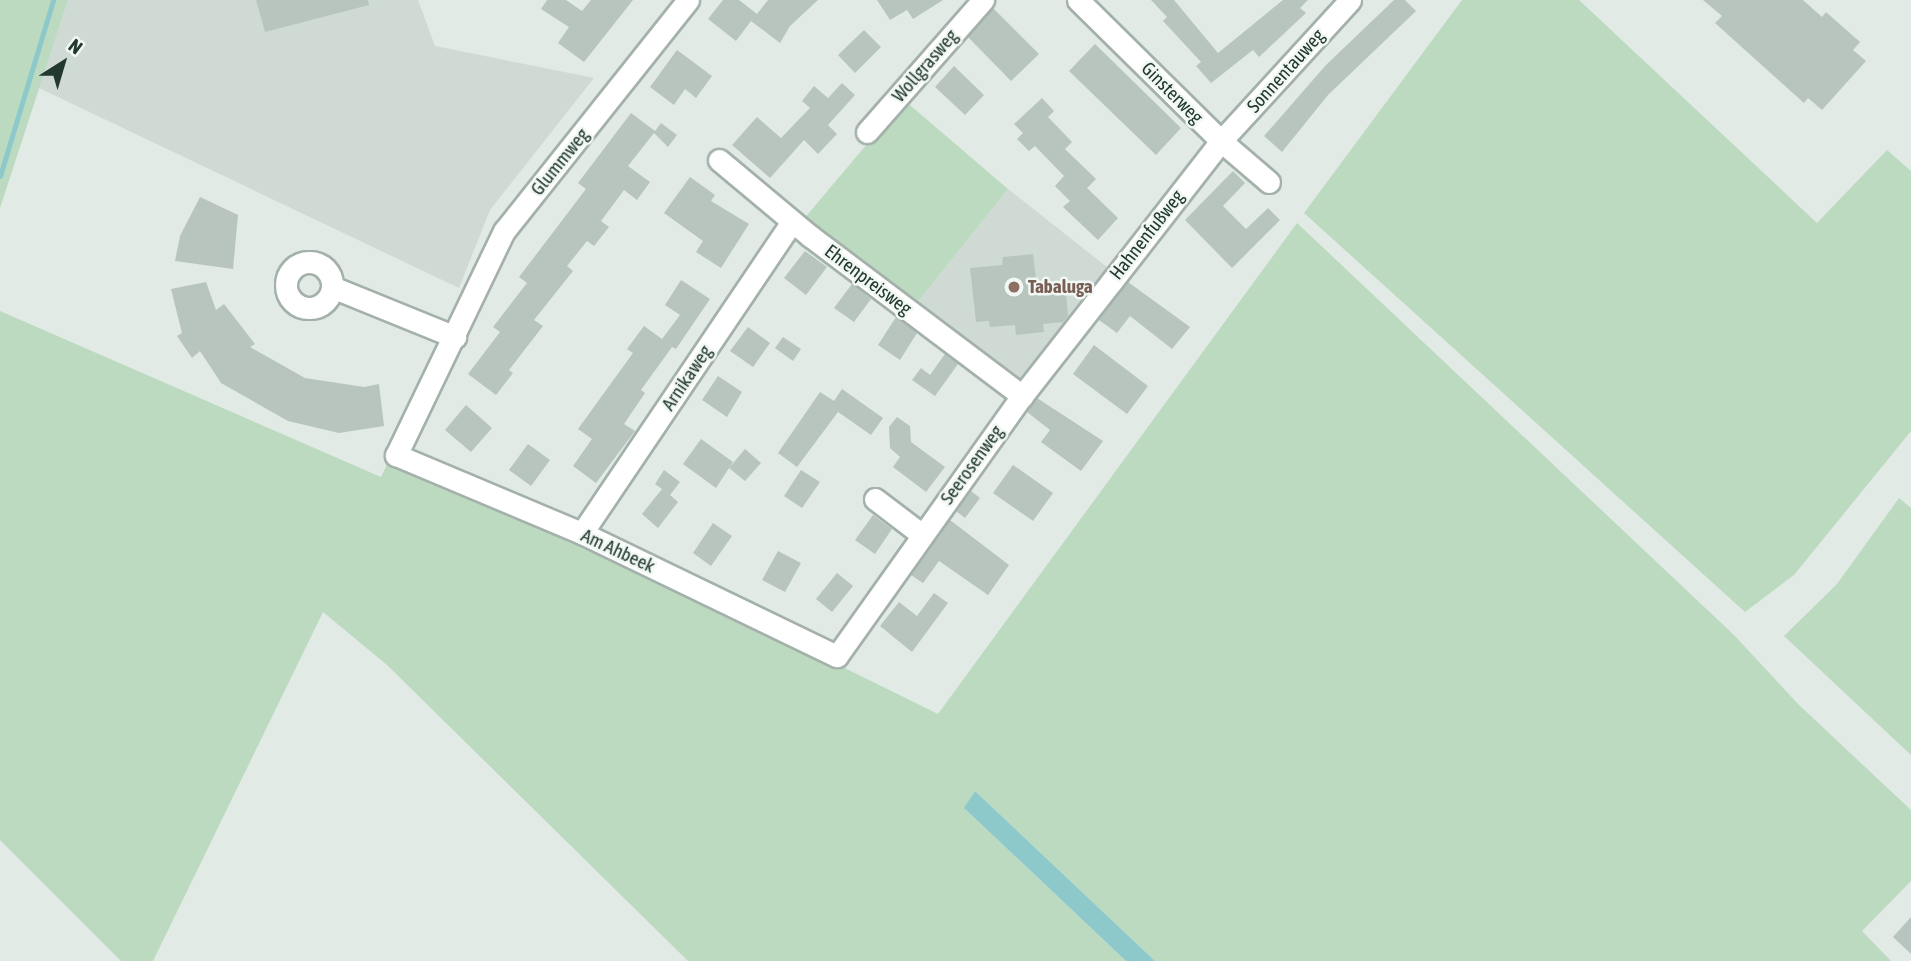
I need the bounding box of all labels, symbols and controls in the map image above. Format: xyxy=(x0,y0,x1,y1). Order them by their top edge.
street label: Wollgrasweg xyxy=(887,25,963,107)
street label: Sonnentauweg xyxy=(1243,25,1329,117)
north arrow xyxy=(28,28,98,98)
text: N xyxy=(65,34,87,58)
street label: Ginsterweg xyxy=(1136,57,1208,129)
street label: Glummweg xyxy=(526,124,594,200)
street label: Hahnenfußweg xyxy=(1105,186,1189,284)
street label: Ehrenpreisweg xyxy=(820,240,916,320)
place label: Tabaluga xyxy=(1028,276,1093,298)
marker: Tabaluga xyxy=(1006,279,1022,295)
street label: Arnikaweg xyxy=(657,341,717,415)
street label: Seerosenweg xyxy=(936,421,1008,509)
street label: Am Ahbeek xyxy=(578,524,658,578)

